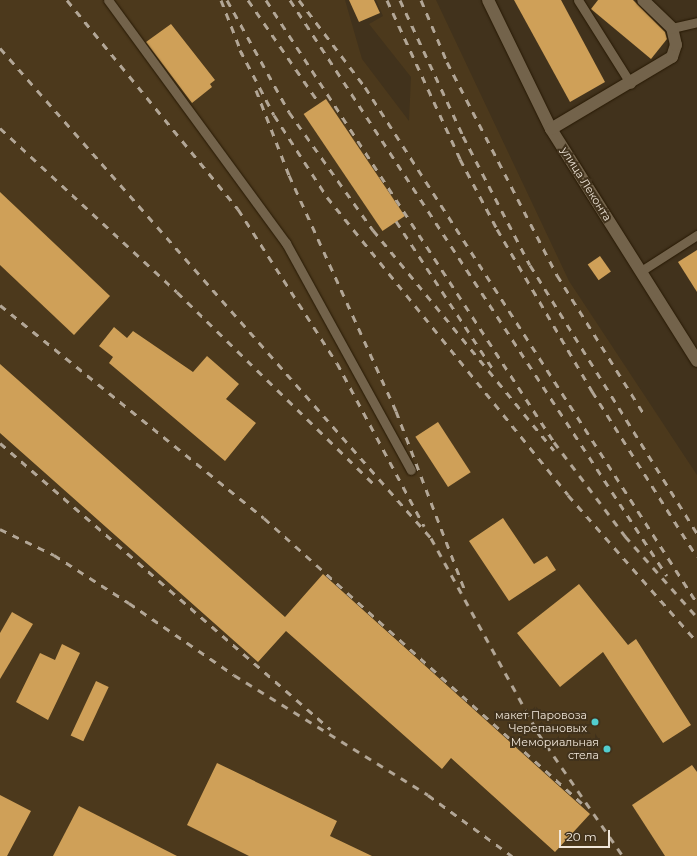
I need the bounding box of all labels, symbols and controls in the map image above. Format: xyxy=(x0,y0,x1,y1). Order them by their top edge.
street label: улица Леконта xyxy=(558,145,614,223)
place label: макет Паровоза Черепановых xyxy=(495,709,587,735)
marker: макет Паровоза Черепановых xyxy=(590,717,600,727)
place label: Мемориальная стела xyxy=(511,736,599,762)
marker: Мемориальная стела xyxy=(602,744,612,754)
scale bar xyxy=(561,822,612,848)
text: 20 m xyxy=(566,829,597,844)

